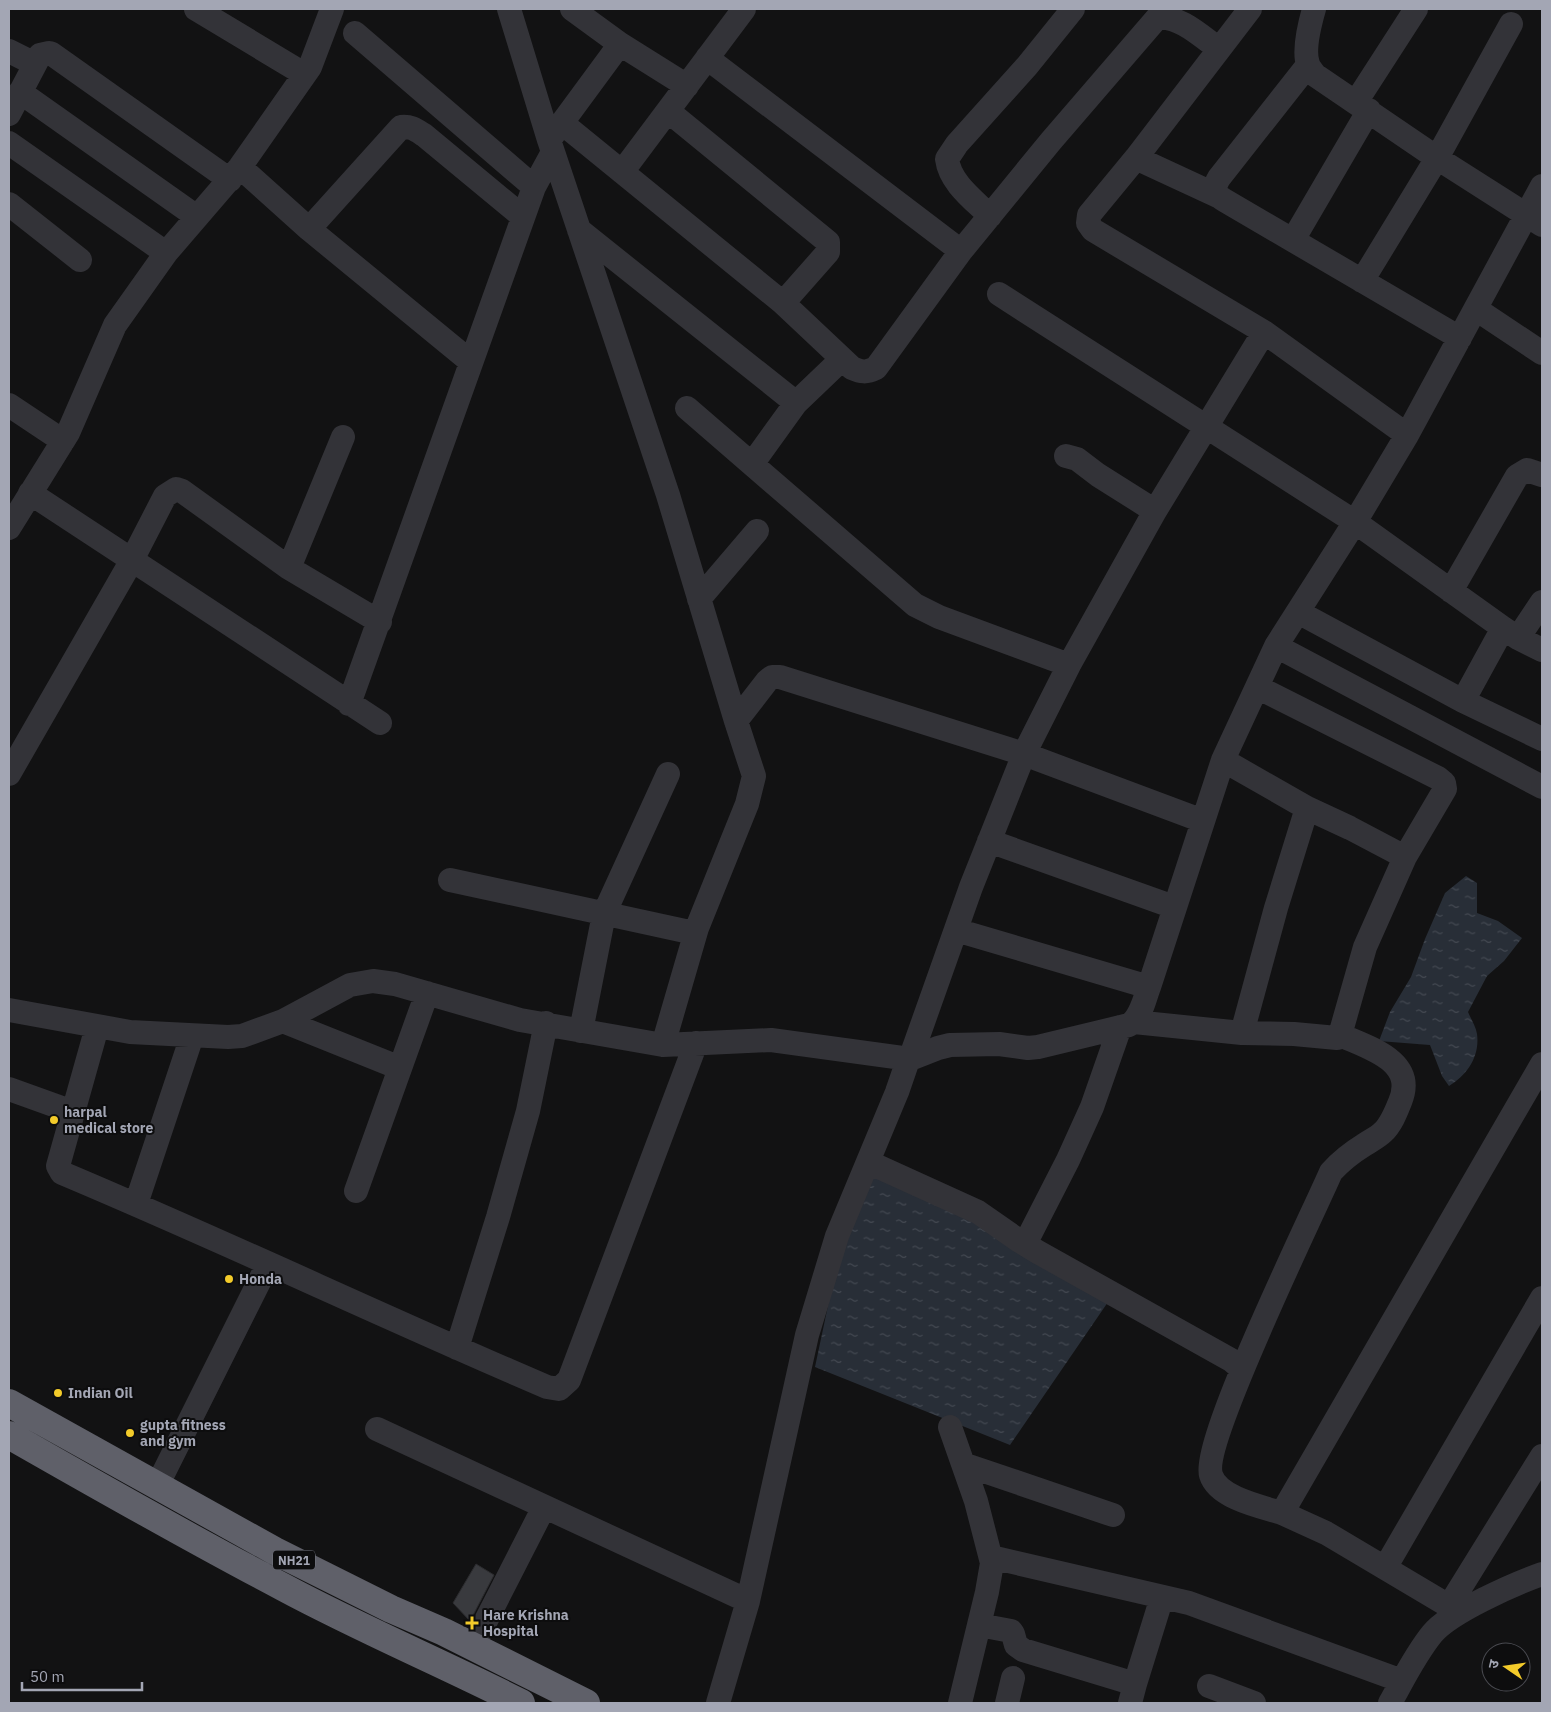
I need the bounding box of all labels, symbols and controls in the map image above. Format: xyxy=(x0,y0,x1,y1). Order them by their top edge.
place label: harpal medical store xyxy=(64,1103,153,1137)
marker: harpal medical store xyxy=(48,1114,60,1126)
place label: Honda xyxy=(239,1270,282,1288)
marker: Honda xyxy=(223,1273,235,1285)
place label: Indian Oil xyxy=(68,1384,133,1402)
marker: Indian Oil xyxy=(52,1387,64,1399)
place label: gupta fitness and gym xyxy=(140,1416,226,1450)
marker: gupta fitness and gym xyxy=(124,1427,136,1439)
road number: NH21 xyxy=(273,1550,315,1570)
place label: Hare Krishna Hospital xyxy=(483,1606,569,1640)
marker: Hare Krishna Hospital xyxy=(465,1616,479,1630)
north arrow xyxy=(1481,1642,1531,1692)
text: उ xyxy=(1484,1657,1503,1670)
scale bar xyxy=(22,1660,142,1692)
text: 50 m xyxy=(30,1667,65,1686)

